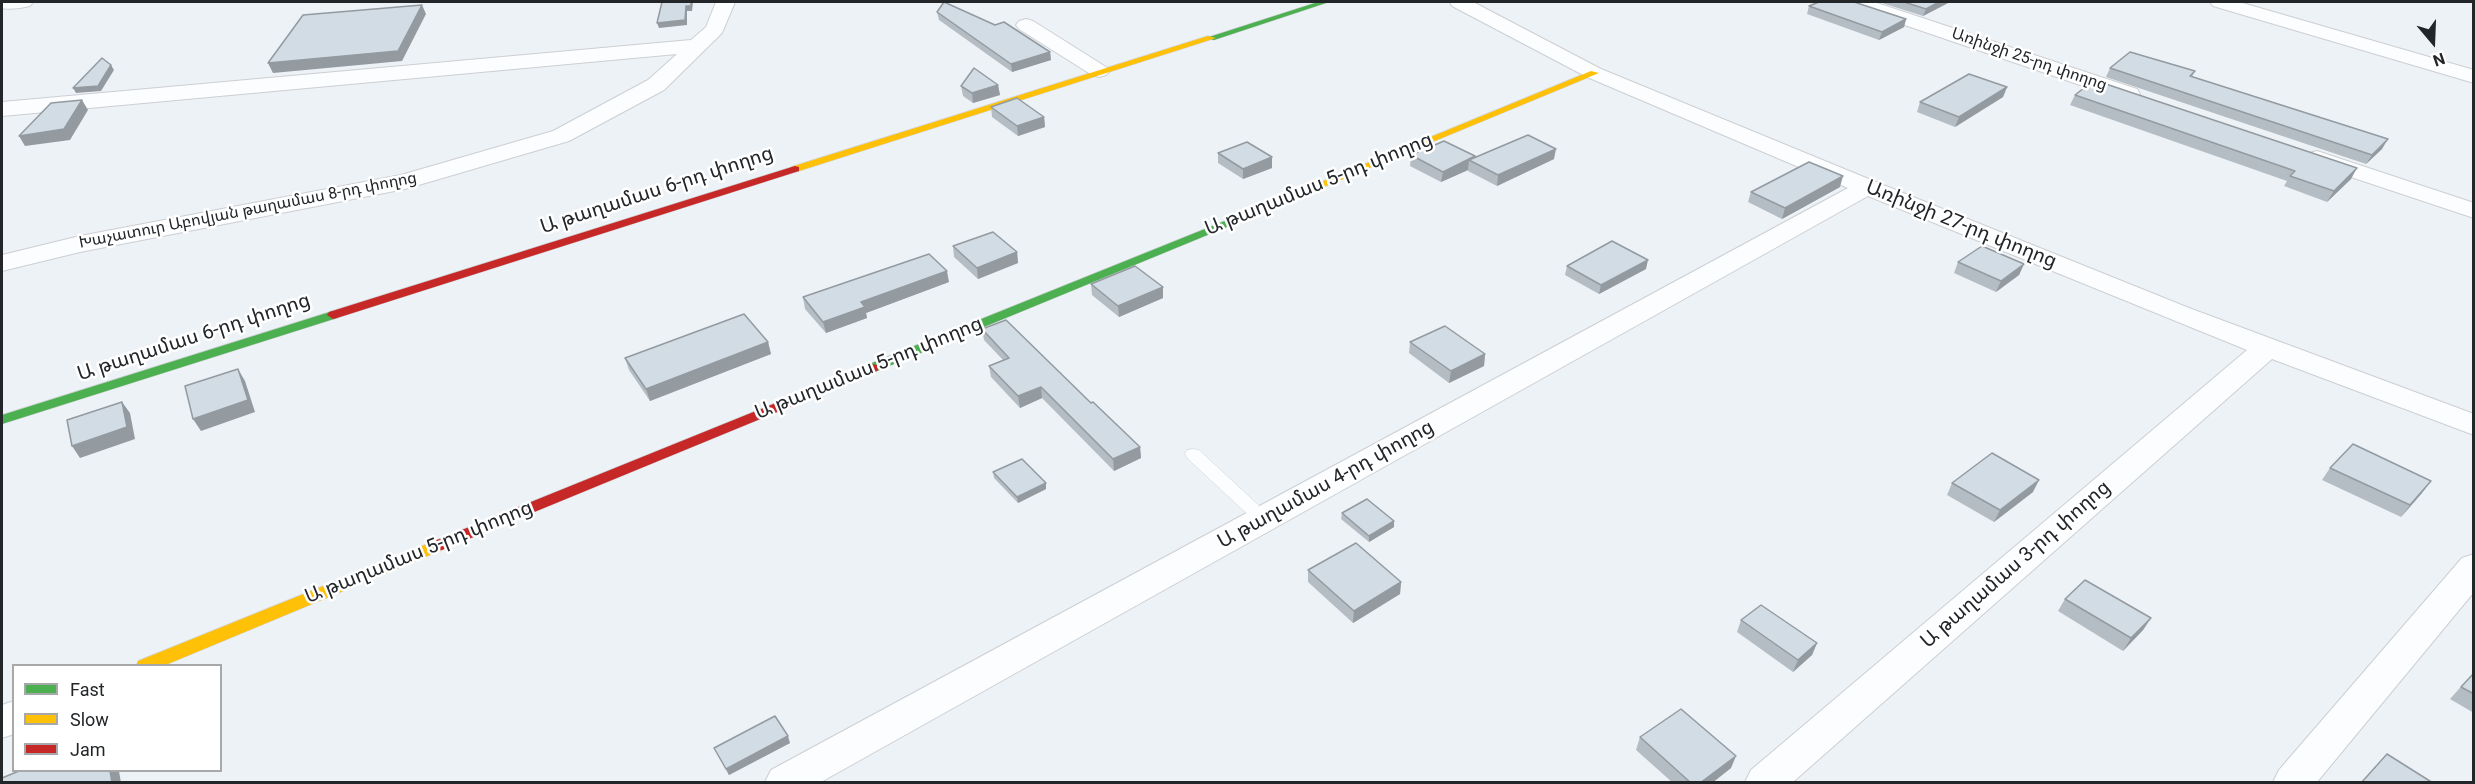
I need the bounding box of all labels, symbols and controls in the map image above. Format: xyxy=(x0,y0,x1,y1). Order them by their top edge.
north arrow xyxy=(2403,12,2463,72)
street label: Առինջի 25-րդ փողոց xyxy=(1949,24,2109,96)
text: N xyxy=(2431,49,2447,70)
street label: Ա թաղամաս 5-րդ փողոց xyxy=(1202,128,1436,242)
street label: Ա թաղամաս 6-րդ փողոց xyxy=(537,142,777,240)
street label: Խաչատուր Աբովյան թաղամաս 8-րդ փողոց xyxy=(77,169,419,253)
street label: Առինջի 27-րդ փողոց xyxy=(1862,176,2060,274)
street label: Ա թաղամաս 6-րդ փողոց xyxy=(74,289,314,387)
street label: Ա թաղամաս 5-րդ փողոց xyxy=(752,312,986,426)
street label: Ա թաղամաս 4-րդ փողոց xyxy=(1214,415,1438,555)
street label: Ա թաղամաս 3-րդ փողոց xyxy=(1916,476,2116,654)
street label: Ա թաղամաս 5-րդ փողոց xyxy=(302,496,536,610)
legend xyxy=(12,664,222,772)
text: Fast xyxy=(70,679,105,700)
text: Slow xyxy=(70,709,109,730)
text: Jam xyxy=(70,739,106,760)

